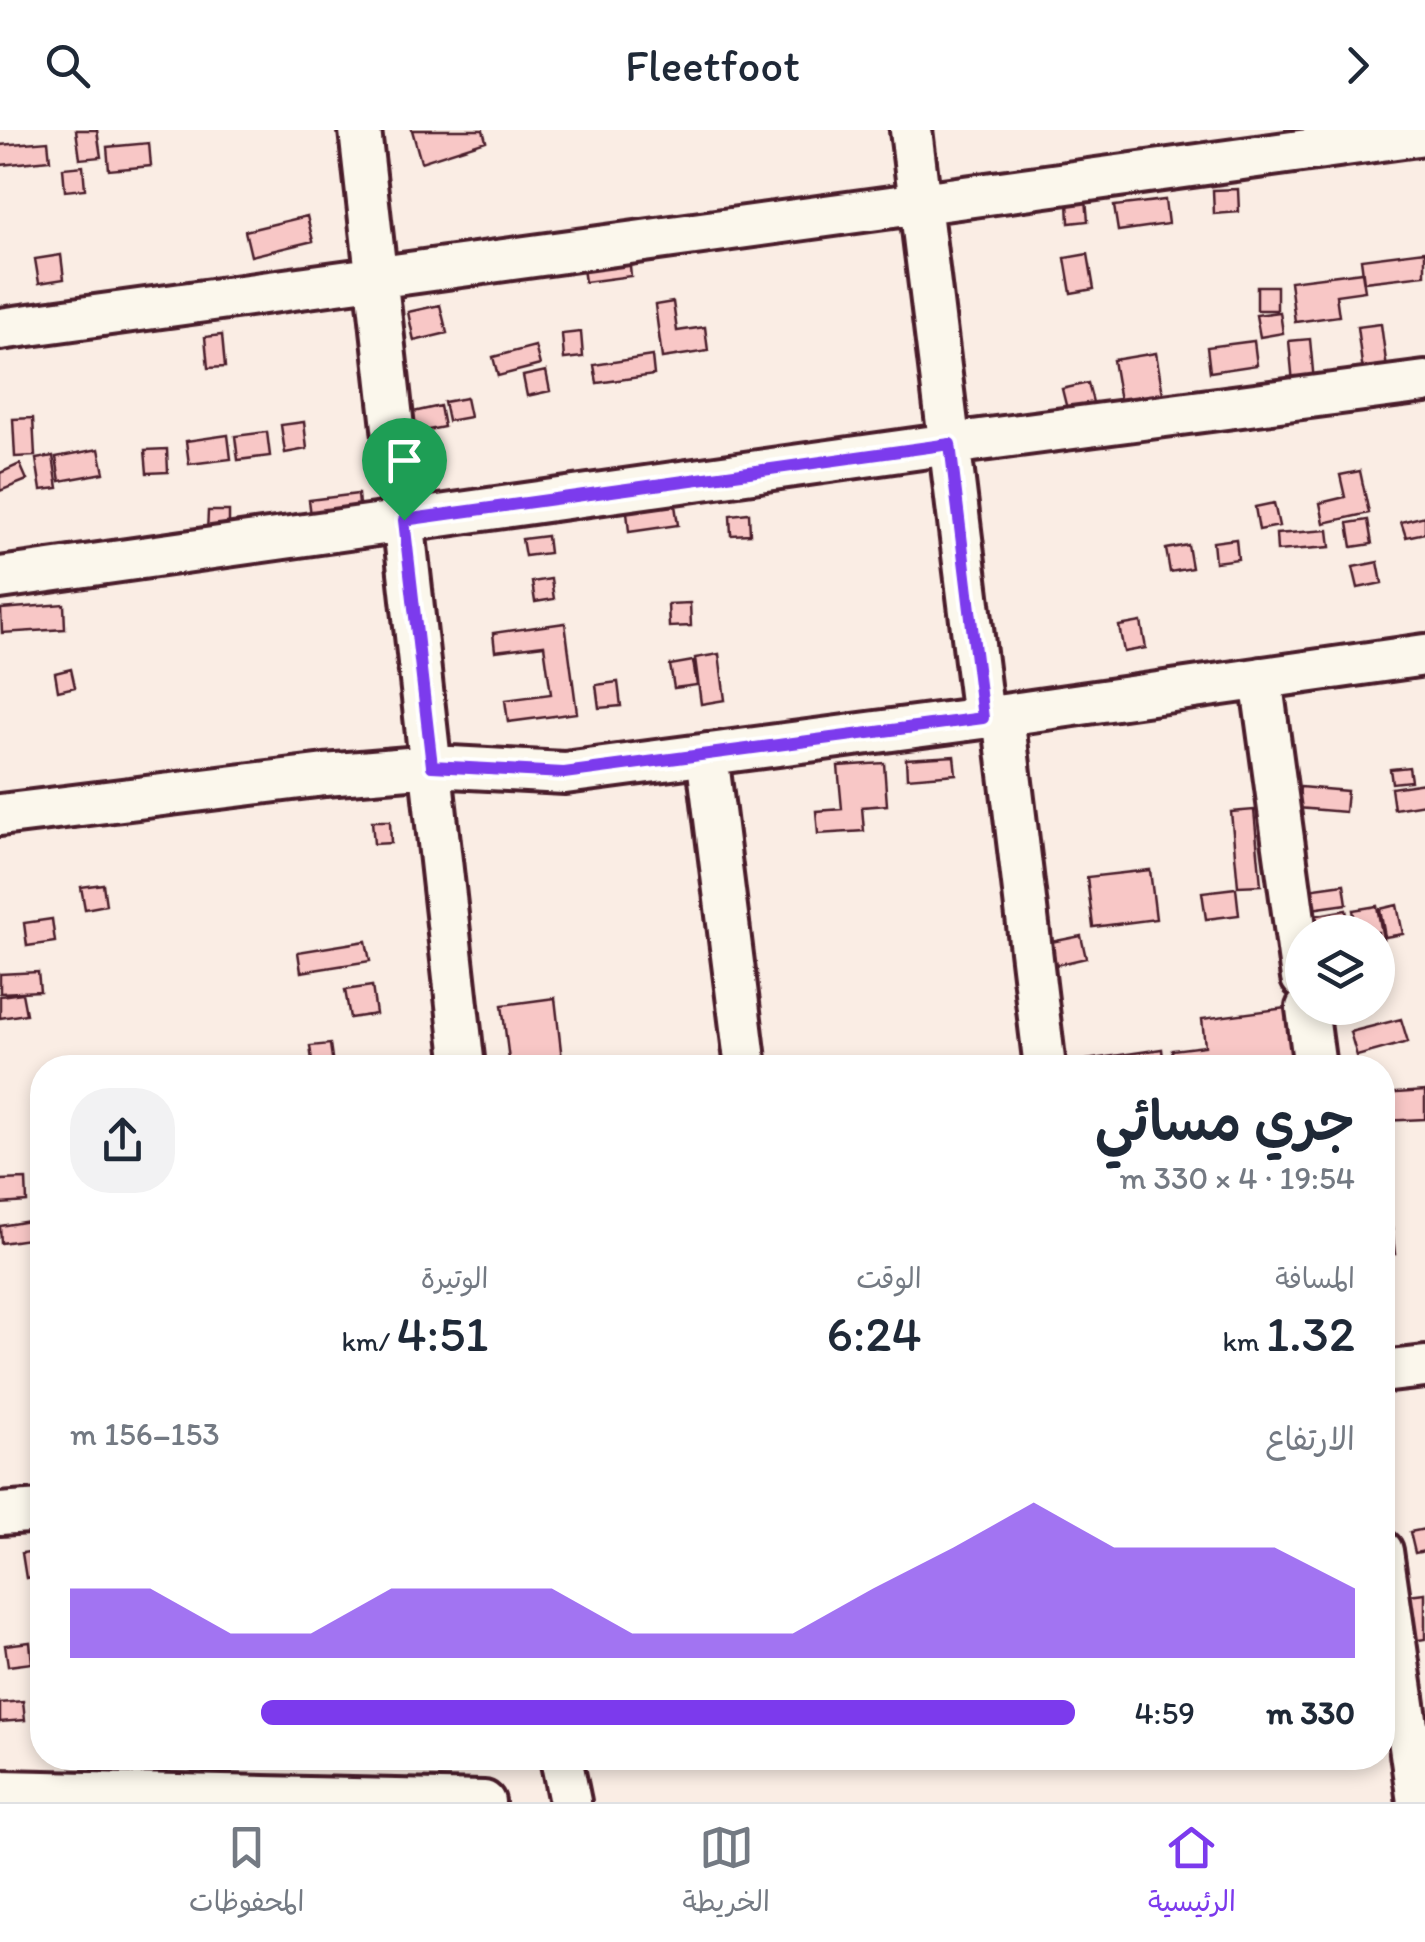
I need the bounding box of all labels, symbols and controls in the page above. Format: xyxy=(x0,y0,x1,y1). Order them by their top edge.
icon: search xyxy=(40,38,95,93)
text: Fleetfoot xyxy=(625,38,800,92)
icon: forward xyxy=(1330,38,1385,93)
pin xyxy=(362,418,447,521)
icon: arrive xyxy=(377,433,432,488)
map controls xyxy=(1285,915,1395,1025)
button: layers xyxy=(1285,915,1395,1025)
button: share xyxy=(70,1088,175,1193)
text: جري مسائي xyxy=(1095,1088,1355,1154)
text: 19:54 · 4 × 330 m xyxy=(1119,1159,1355,1197)
text: الوتيرة xyxy=(421,1261,488,1295)
text: الوقت xyxy=(856,1261,922,1295)
text: المسافة xyxy=(1275,1261,1355,1295)
text: 4:51 xyxy=(397,1303,488,1364)
text: 6:24 xyxy=(827,1303,922,1364)
text: 1.32 xyxy=(1266,1303,1355,1364)
text: /km xyxy=(341,1324,397,1358)
text: km xyxy=(1223,1324,1266,1358)
text: 153–156 m xyxy=(70,1415,220,1453)
text: الارتفاع xyxy=(1265,1420,1355,1458)
text: 4:59 xyxy=(1134,1694,1195,1732)
text: 330 m xyxy=(1266,1694,1355,1732)
tab: المحفوظات xyxy=(189,1820,304,1926)
tab: الخريطة xyxy=(683,1820,770,1926)
tab: الرئيسية xyxy=(1148,1820,1236,1926)

